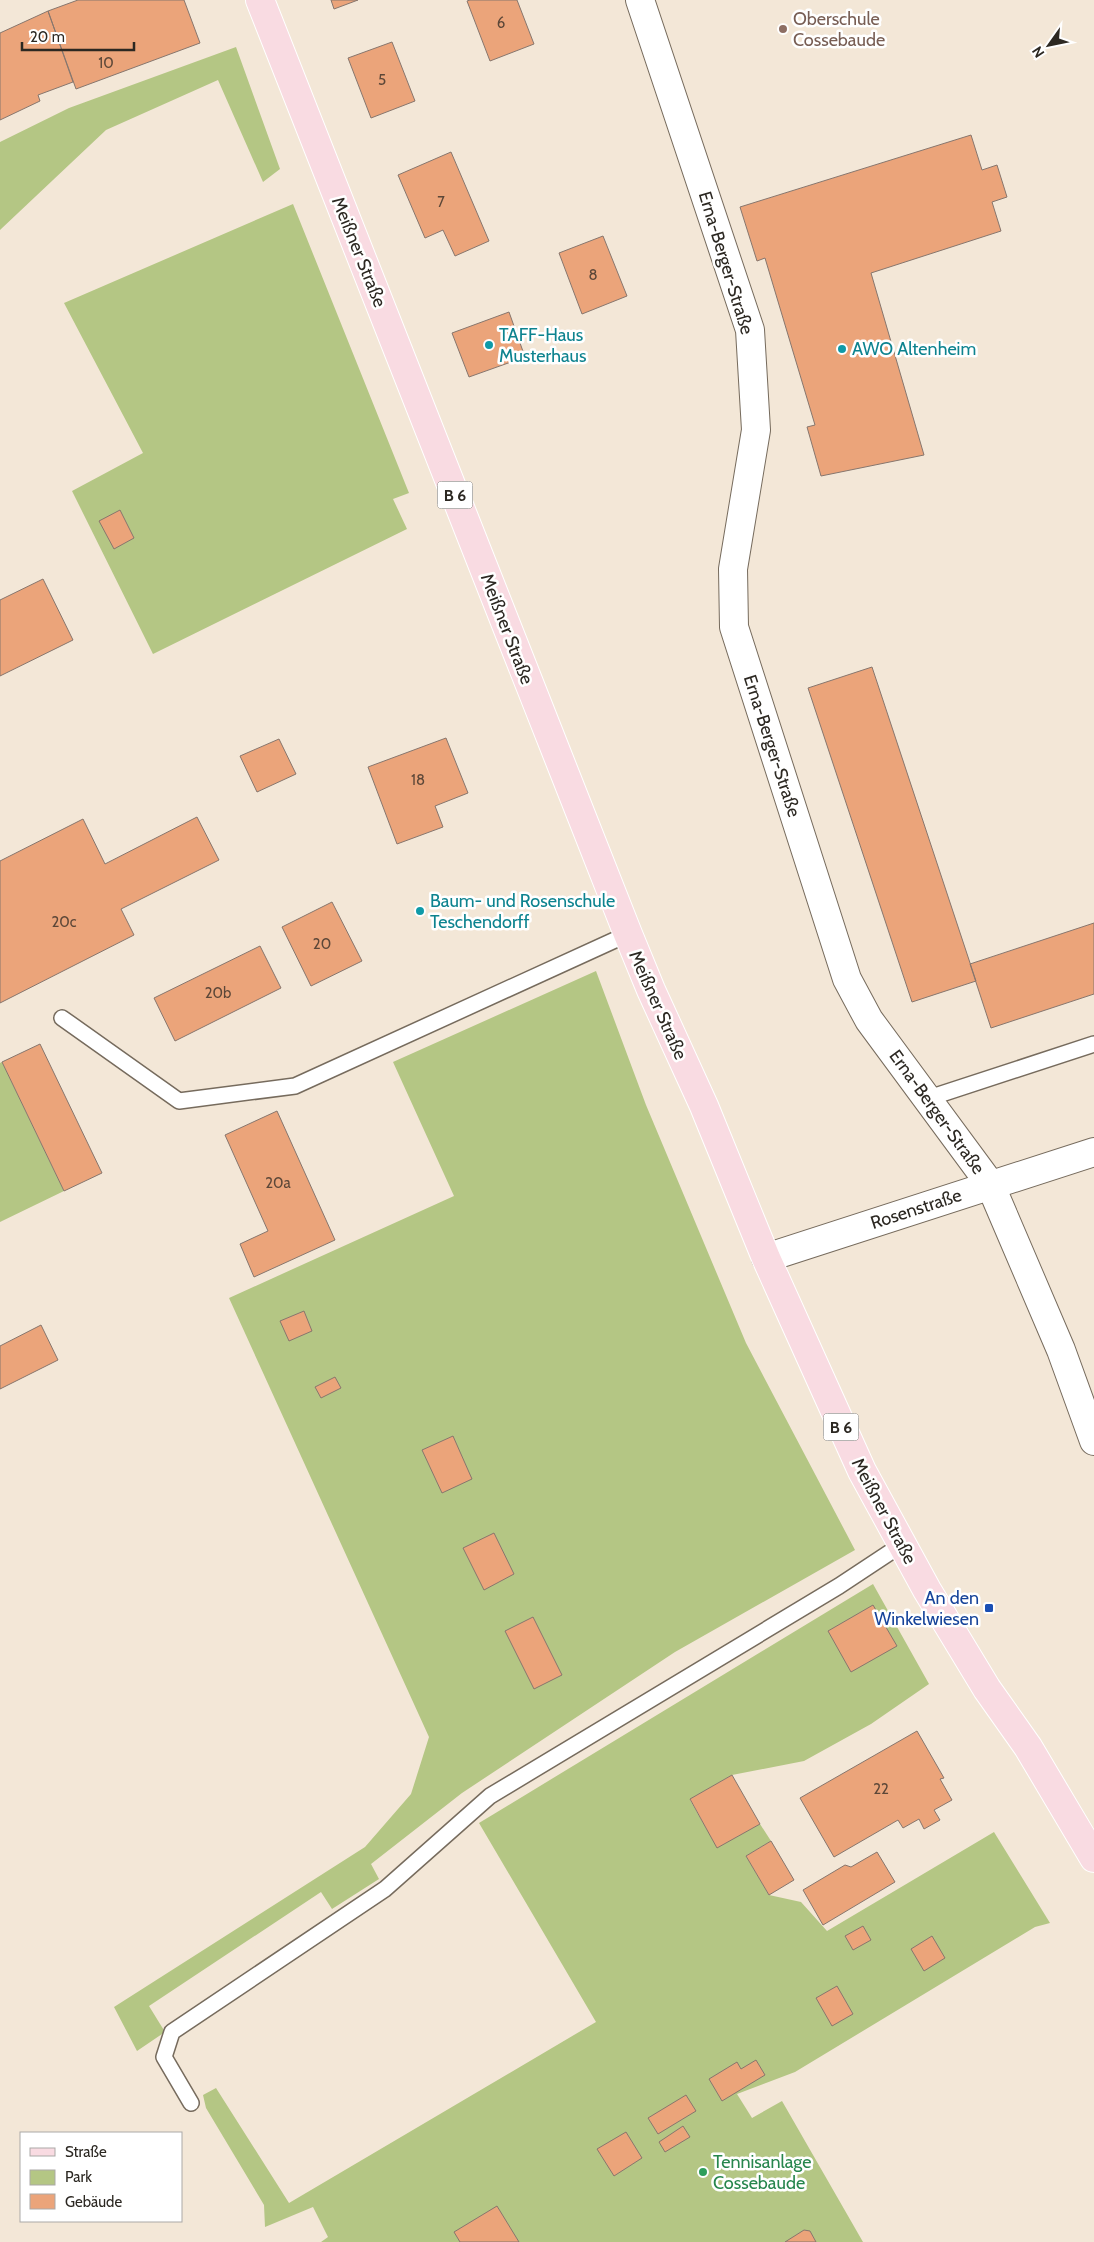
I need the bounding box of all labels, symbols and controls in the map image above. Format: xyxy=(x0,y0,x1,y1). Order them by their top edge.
place label: Oberschule Cossebaude xyxy=(793,8,885,51)
house number: 6 xyxy=(497,14,505,32)
scale bar xyxy=(22,20,135,52)
north arrow xyxy=(1024,20,1074,70)
marker: Oberschule Cossebaude xyxy=(777,23,789,35)
text: 20 m xyxy=(30,28,65,46)
text: N xyxy=(1028,43,1048,61)
house number: 10 xyxy=(98,54,114,72)
house number: 5 xyxy=(378,71,386,89)
street label: Erna-Berger-Straße xyxy=(694,189,758,337)
house number: 7 xyxy=(437,193,445,211)
street label: Meißner Straße xyxy=(327,194,391,310)
house number: 8 xyxy=(588,266,598,284)
place label: TAFF-Haus Musterhaus xyxy=(499,324,586,367)
place label: AWO Altenheim xyxy=(852,338,976,360)
marker: TAFF-Haus Musterhaus xyxy=(483,339,495,351)
marker: AWO Altenheim xyxy=(836,343,848,355)
road number: B 6 xyxy=(438,482,472,508)
street label: Meißner Straße xyxy=(476,571,538,687)
street label: Erna-Berger-Straße xyxy=(739,672,805,820)
house number: 18 xyxy=(411,771,425,789)
place label: Baum- und Rosenschule Teschendorff xyxy=(430,890,615,933)
marker: Baum- und Rosenschule Teschendorff xyxy=(414,905,426,917)
house number: 20c xyxy=(51,913,77,931)
house number: 20 xyxy=(313,935,331,953)
street label: Meißner Straße xyxy=(624,947,692,1063)
house number: 20b xyxy=(205,984,231,1002)
street label: Erna-Berger-Straße xyxy=(885,1046,989,1178)
house number: 20a xyxy=(265,1174,292,1192)
street label: Rosenstraße xyxy=(868,1184,964,1234)
road number: B 6 xyxy=(824,1414,858,1440)
street label: Meißner Straße xyxy=(847,1454,921,1568)
place label: An den Winkelwiesen xyxy=(874,1587,979,1630)
marker: An den Winkelwiesen xyxy=(983,1602,995,1614)
house number: 22 xyxy=(873,1780,889,1798)
legend xyxy=(20,2132,182,2222)
text: Straße xyxy=(65,2143,107,2161)
place label: Tennisanlage Cossebaude xyxy=(713,2151,812,2194)
marker: Tennisanlage Cossebaude xyxy=(697,2166,709,2178)
text: Park xyxy=(65,2168,92,2186)
text: Gebäude xyxy=(65,2193,122,2211)

